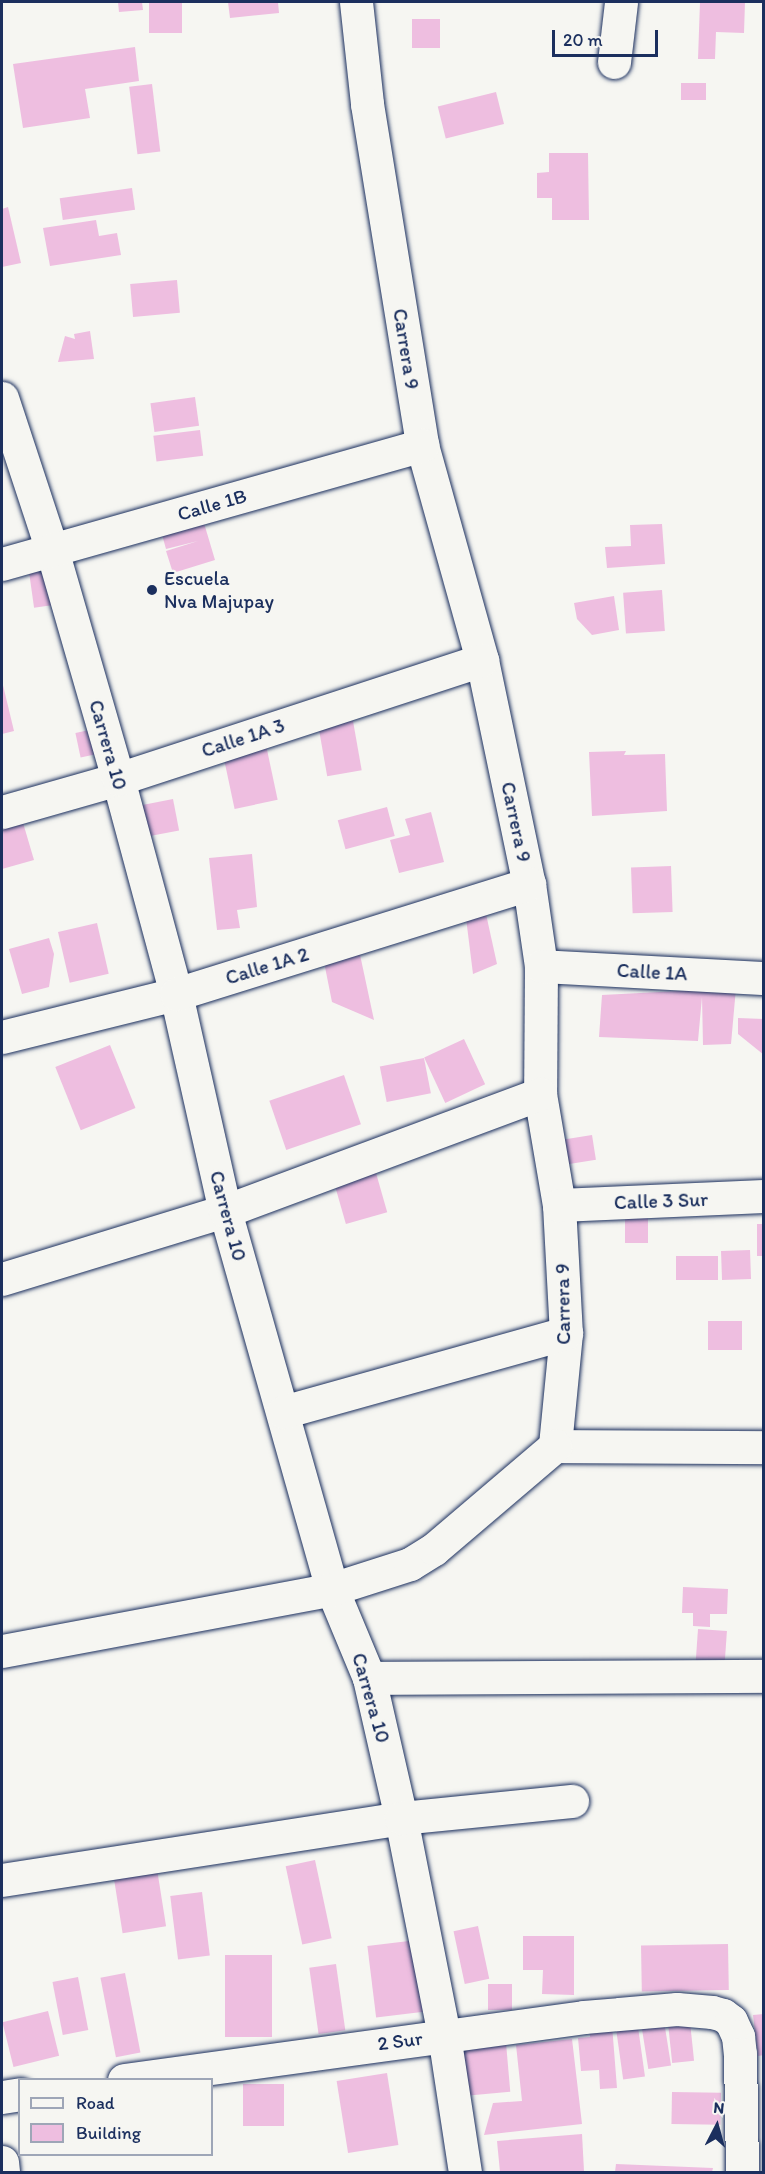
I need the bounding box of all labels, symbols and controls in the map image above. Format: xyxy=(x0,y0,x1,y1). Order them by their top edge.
scale bar xyxy=(555,18,662,56)
text: 20 m xyxy=(563,29,603,51)
street label: Carrera 9 xyxy=(388,307,424,391)
street label: Calle 1B xyxy=(175,484,249,526)
place label: Escuela Nva Majupay xyxy=(164,566,273,613)
marker: Escuela Nva Majupay xyxy=(145,583,159,597)
street label: Carrera 10 xyxy=(84,697,132,793)
street label: Calle 1A 3 xyxy=(198,713,288,763)
street label: Carrera 9 xyxy=(496,780,536,864)
street label: Calle 1A 2 xyxy=(223,942,311,990)
street label: Calle 1A xyxy=(616,958,688,986)
street label: Carrera 10 xyxy=(204,1168,252,1264)
street label: Calle 3 Sur xyxy=(613,1187,709,1215)
street label: Carrera 9 xyxy=(550,1263,576,1345)
street label: Carrera 10 xyxy=(347,1650,395,1746)
street label: 2 Sur xyxy=(376,2026,424,2056)
legend xyxy=(18,2078,213,2156)
text: Road xyxy=(76,2092,115,2114)
north arrow xyxy=(687,2096,747,2156)
text: N xyxy=(713,2098,725,2118)
text: Building xyxy=(76,2122,141,2144)

